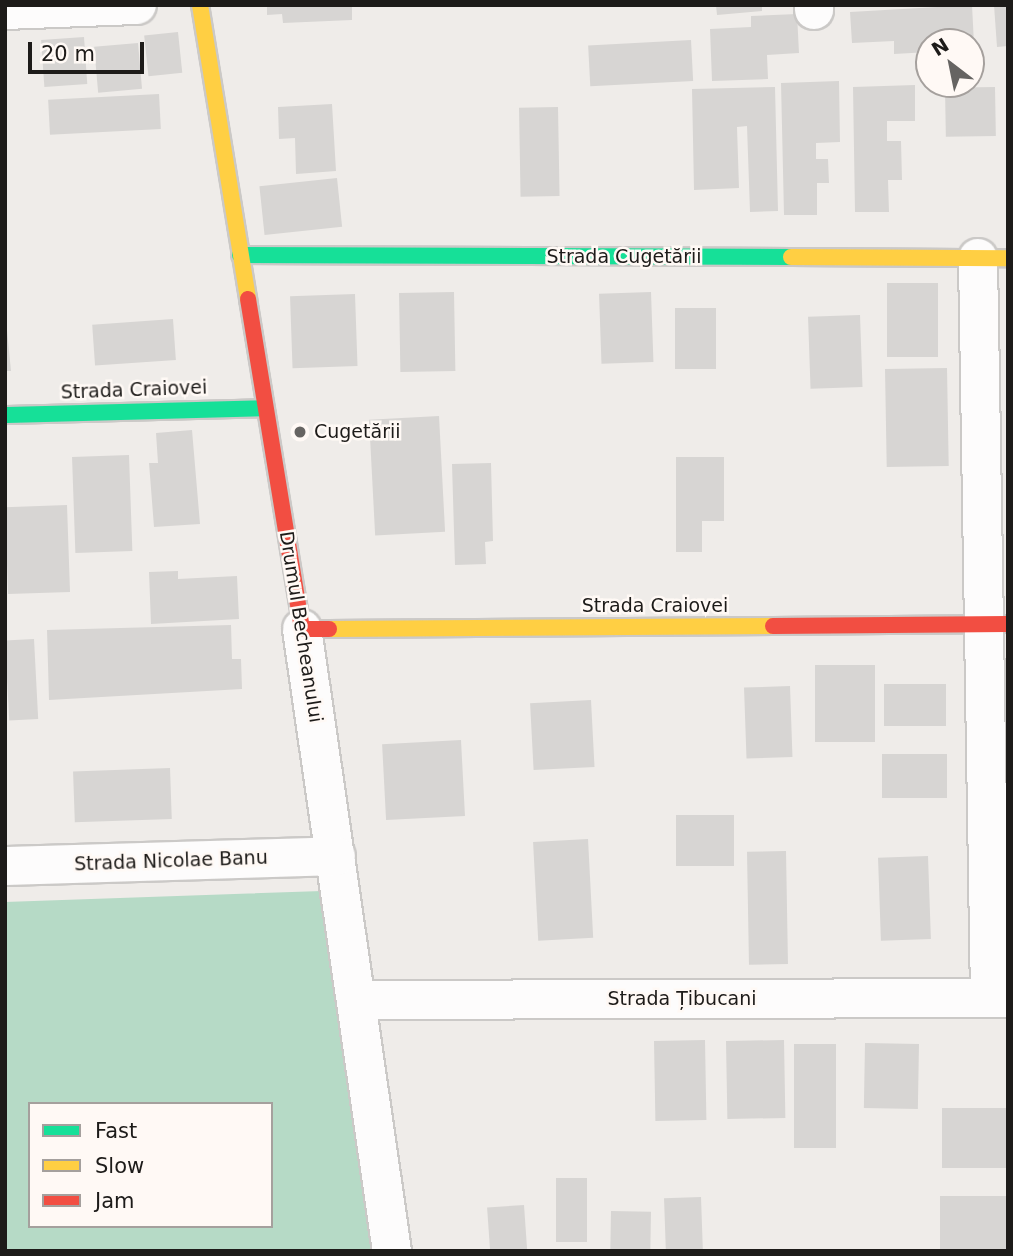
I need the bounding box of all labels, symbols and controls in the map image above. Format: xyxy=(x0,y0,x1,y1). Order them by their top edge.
scale bar xyxy=(32,28,147,72)
north arrow xyxy=(915,28,985,98)
text: N xyxy=(927,33,953,60)
text: 20 m xyxy=(41,42,95,66)
street label: Strada Cugetării xyxy=(546,246,702,268)
street label: Strada Craiovei xyxy=(60,376,208,404)
place label: Cugetării xyxy=(314,421,401,443)
marker: Cugetării xyxy=(292,424,308,440)
street label: Drumul Becheanului xyxy=(275,530,327,724)
street label: Strada Craiovei xyxy=(582,595,728,617)
street label: Strada Nicolae Banu xyxy=(74,846,268,876)
street label: Strada Țibucani xyxy=(607,988,757,1010)
legend xyxy=(28,1102,273,1228)
text: Fast xyxy=(95,1119,137,1143)
text: Slow xyxy=(95,1154,144,1178)
text: Jam xyxy=(95,1189,135,1213)

